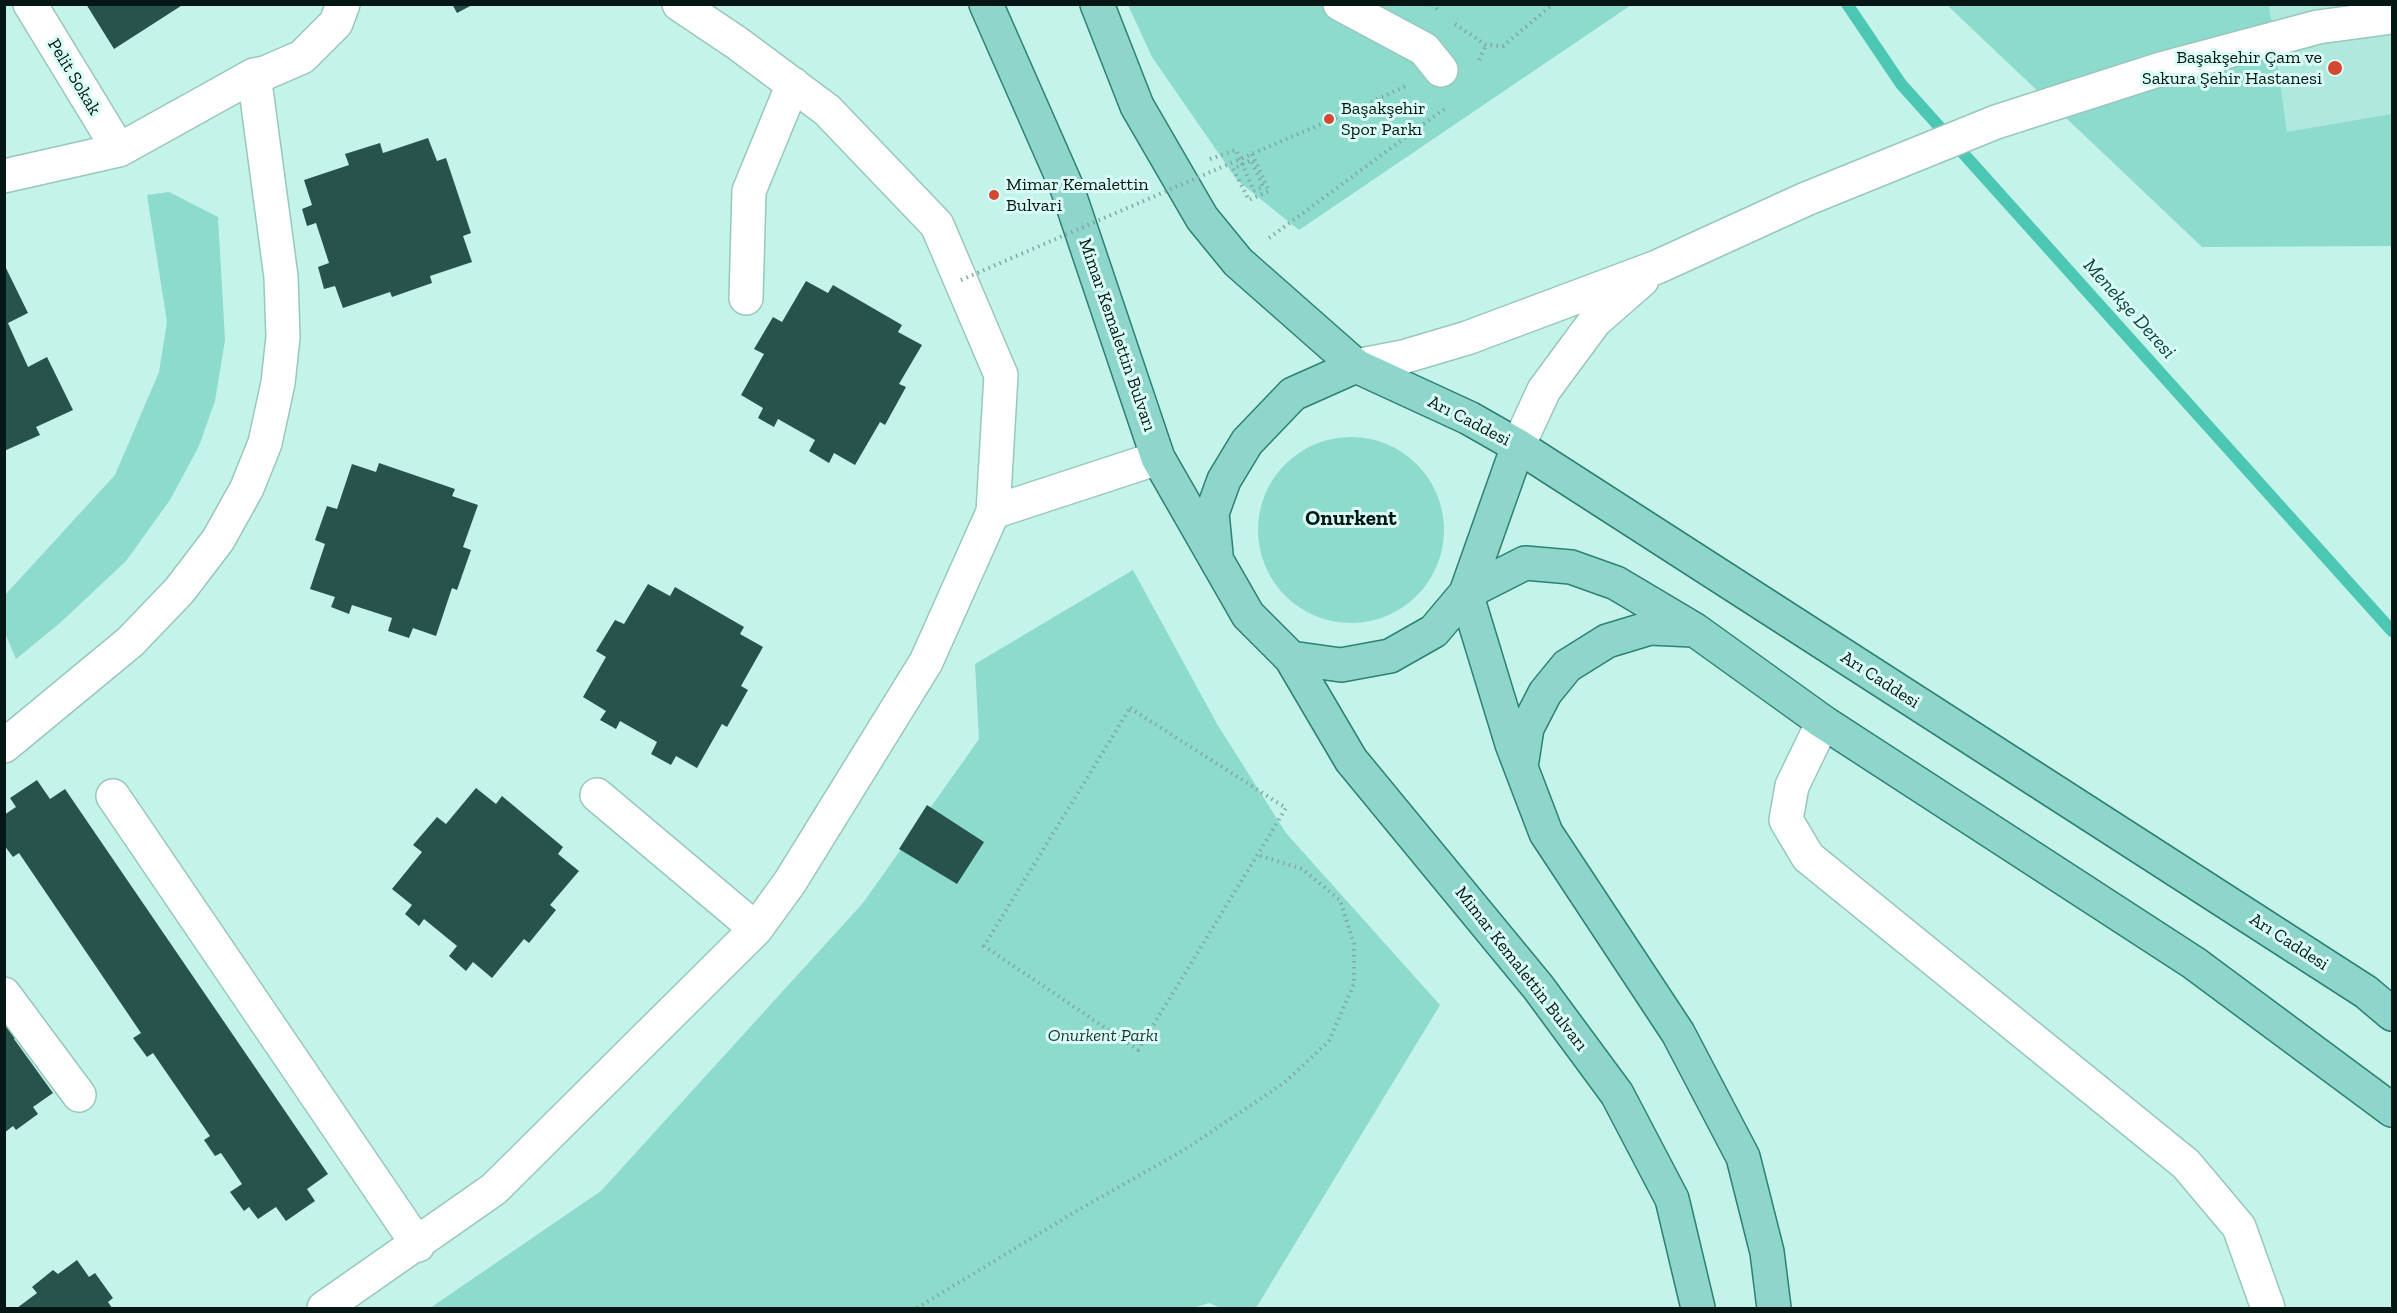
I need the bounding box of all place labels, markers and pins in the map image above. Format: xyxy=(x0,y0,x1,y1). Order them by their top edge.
place label: Başakşehir Çam ve Sakura Şehir Hastanesi xyxy=(2142,47,2322,90)
marker: Başakşehir Çam ve Sakura Şehir Hastanesi xyxy=(2326,59,2344,77)
place label: Başakşehir Spor Parkı xyxy=(1341,98,1426,140)
marker: Başakşehir Spor Parkı xyxy=(1322,112,1336,126)
place label: Mimar Kemalettin Bulvari xyxy=(1006,174,1149,216)
marker: Mimar Kemalettin Bulvari xyxy=(987,188,1001,202)

